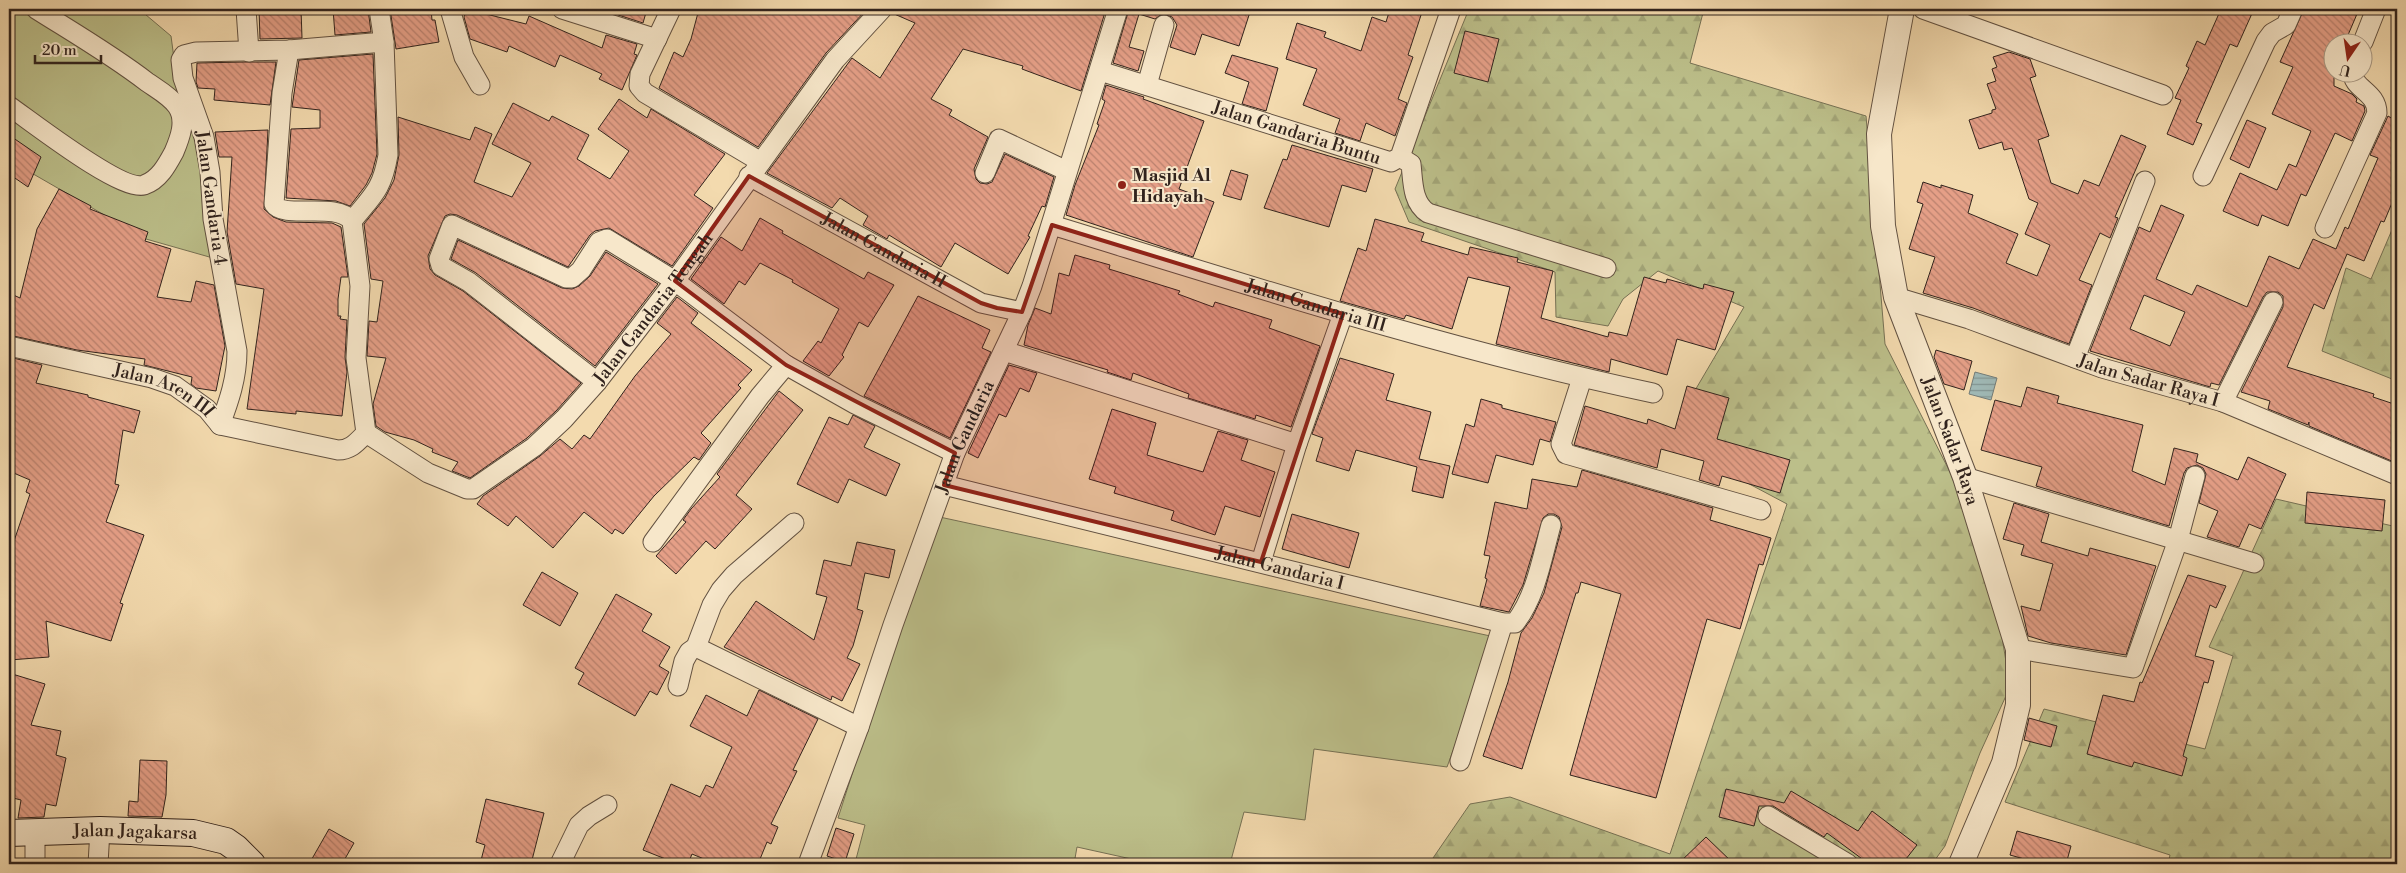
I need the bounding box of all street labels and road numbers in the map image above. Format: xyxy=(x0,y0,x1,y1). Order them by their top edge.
street label: Jalan Gandaria Buntu xyxy=(1209,95,1384,170)
street label: Jalan Gandaria 4 xyxy=(190,128,232,267)
street label: Jalan Gandaria II xyxy=(817,206,951,293)
street label: Jalan Gandaria Tengah xyxy=(587,228,718,390)
street label: Jalan Gandaria III xyxy=(1242,273,1389,337)
street label: Jalan Sadar Raya I xyxy=(2074,348,2222,412)
street label: Jalan Aren III xyxy=(110,358,220,421)
street label: Jalan Sadar Raya xyxy=(1916,372,1985,509)
street label: Jalan Gandaria xyxy=(930,376,1000,498)
street label: Jalan Gandaria I xyxy=(1212,541,1347,595)
street label: Jalan Jagakarsa xyxy=(71,818,199,845)

